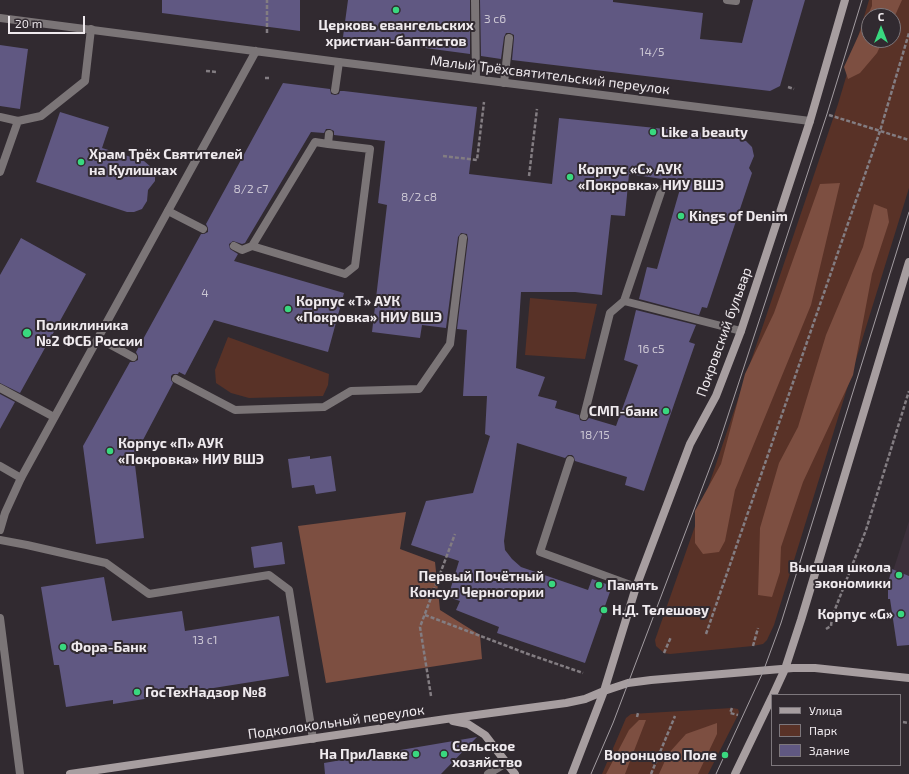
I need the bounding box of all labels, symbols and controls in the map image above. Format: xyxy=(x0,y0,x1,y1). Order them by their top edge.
marker: Церковь евангельских христиан-баптистов xyxy=(391,5,401,15)
scale bar xyxy=(10,8,87,34)
north arrow xyxy=(861,8,901,48)
text: С xyxy=(878,10,884,23)
house number: 3 с6 xyxy=(484,12,506,26)
text: 20 m xyxy=(15,16,42,30)
place label: Церковь евангельских христиан-баптистов xyxy=(318,17,474,50)
house number: 14/5 xyxy=(640,45,664,59)
street label: Малый Трёхсвятительский переулок xyxy=(429,52,671,98)
place label: Like a beauty xyxy=(661,124,748,140)
marker: Like a beauty xyxy=(648,127,658,137)
place label: Храм Трёх Святителей на Кулишках xyxy=(89,146,243,178)
marker: Храм Трёх Святителей на Кулишках xyxy=(76,157,86,167)
place label: Корпус «С» АУК «Покровка» НИУ ВШЭ xyxy=(578,161,724,194)
marker: Корпус «С» АУК «Покровка» НИУ ВШЭ xyxy=(565,172,575,182)
house number: 8/2 с7 xyxy=(234,182,268,196)
house number: 8/2 с8 xyxy=(401,190,437,204)
place label: Kings of Denim xyxy=(689,208,788,224)
marker: Kings of Denim xyxy=(676,211,686,221)
street label: Покровский бульвар xyxy=(693,265,755,399)
house number: 4 xyxy=(201,286,209,300)
place label: Корпус «Т» АУК «Покровка» НИУ ВШЭ xyxy=(296,293,442,326)
marker: Корпус «Т» АУК «Покровка» НИУ ВШЭ xyxy=(283,304,293,314)
place label: Поликлиника №2 ФСБ России xyxy=(36,317,143,350)
marker: Поликлиника №2 ФСБ России xyxy=(21,327,33,339)
house number: 16 с5 xyxy=(638,342,664,356)
place label: СМП-банк xyxy=(589,403,658,419)
marker: СМП-банк xyxy=(661,406,671,416)
house number: 18/15 xyxy=(580,428,610,442)
place label: Корпус «П» АУК «Покровка» НИУ ВШЭ xyxy=(118,435,264,468)
marker: Корпус «П» АУК «Покровка» НИУ ВШЭ xyxy=(105,446,115,456)
place label: Высшая школа экономики xyxy=(789,559,891,592)
place label: Первый Почётный Консул Черногории xyxy=(410,568,544,600)
marker: Высшая школа экономики xyxy=(894,570,904,580)
place label: Память xyxy=(607,577,658,593)
marker: Первый Почётный Консул Черногории xyxy=(547,579,557,589)
marker: Память xyxy=(594,580,604,590)
place label: Н.Д. Телешову xyxy=(612,602,709,618)
marker: Н.Д. Телешову xyxy=(599,605,609,615)
place label: Корпус «G» xyxy=(817,606,893,622)
marker: Корпус «G» xyxy=(896,609,906,619)
house number: 13 с1 xyxy=(193,633,217,647)
place label: Фора-Банк xyxy=(71,639,147,655)
marker: Фора-Банк xyxy=(58,642,68,652)
place label: ГосТехНадзор №8 xyxy=(145,684,267,700)
marker: ГосТехНадзор №8 xyxy=(132,687,142,697)
legend xyxy=(771,694,901,766)
street label: Подколокольный переулок xyxy=(247,701,425,743)
text: Улица xyxy=(809,703,842,717)
text: Парк xyxy=(809,723,837,737)
place label: Сельское хозяйство xyxy=(452,738,522,770)
text: Здание xyxy=(809,743,850,757)
place label: На ПриЛавке xyxy=(319,746,408,762)
place label: Воронцово Поле xyxy=(604,747,717,763)
marker: На ПриЛавке xyxy=(411,749,421,759)
marker: Сельское хозяйство xyxy=(439,749,449,759)
marker: Воронцово Поле xyxy=(720,750,730,760)

